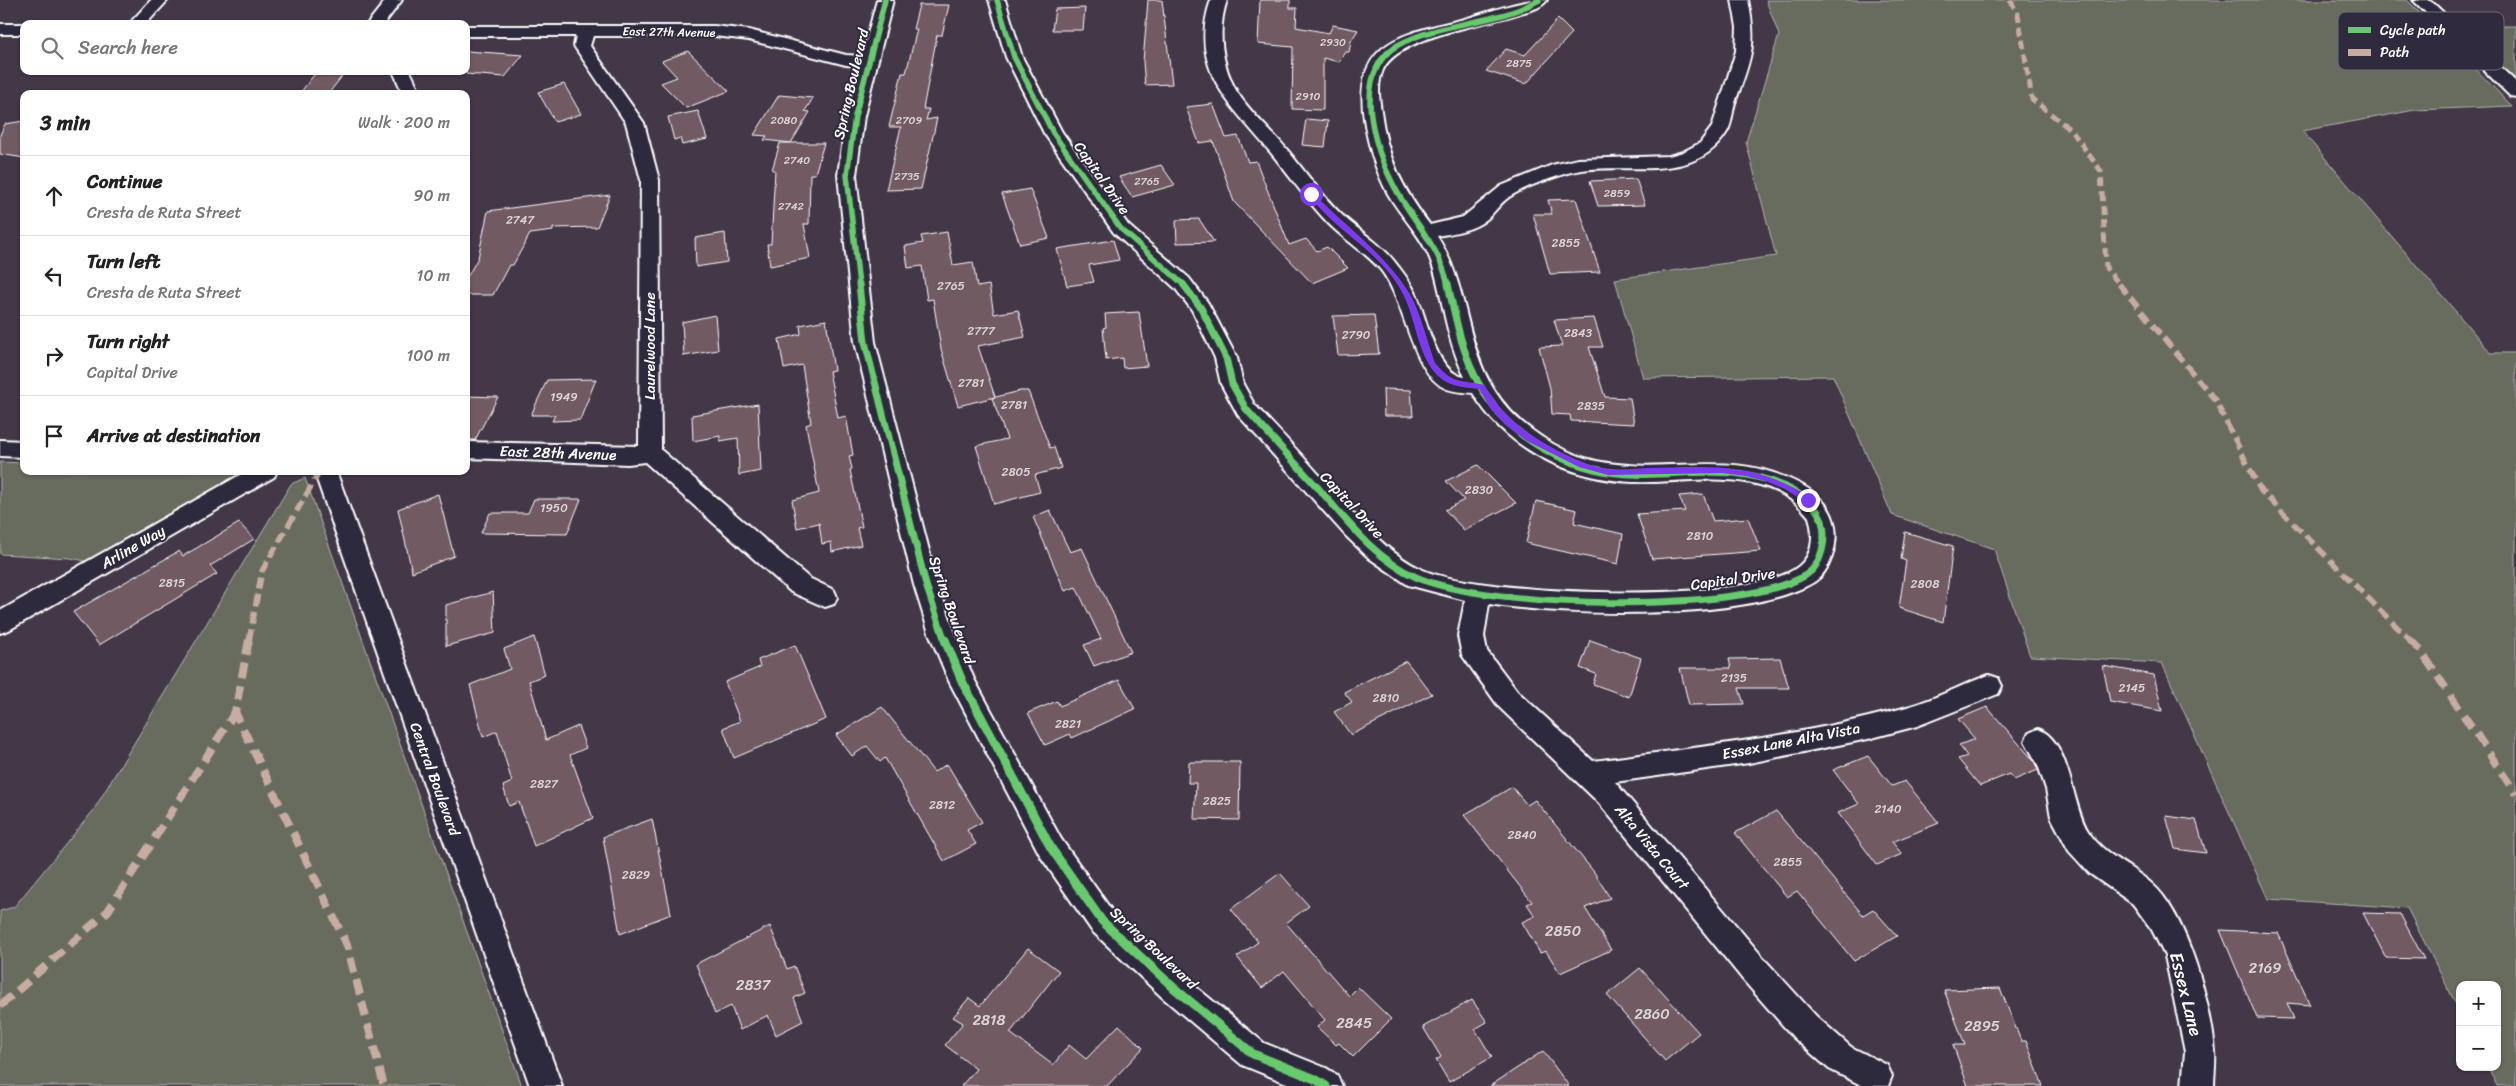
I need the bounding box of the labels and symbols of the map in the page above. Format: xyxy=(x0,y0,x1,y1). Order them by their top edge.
legend xyxy=(2338,12,2504,70)
text: Cycle path xyxy=(2380,18,2446,43)
street label: East 27th Avenue xyxy=(622,20,716,44)
street label: Spring Boulevard xyxy=(826,25,877,142)
house number: 2930 xyxy=(1320,33,1346,52)
text: Path xyxy=(2380,40,2409,65)
house number: 2875 xyxy=(1506,54,1532,73)
house number: 2910 xyxy=(1296,87,1320,106)
house number: 2080 xyxy=(771,111,797,130)
house number: 2709 xyxy=(896,111,922,130)
street label: Capital Drive xyxy=(1067,136,1137,221)
house number: 2740 xyxy=(784,151,810,170)
house number: 2735 xyxy=(894,167,920,186)
house number: 2765 xyxy=(1134,172,1160,191)
route start xyxy=(1300,183,1323,206)
house number: 2859 xyxy=(1604,184,1630,203)
house number: 2742 xyxy=(778,197,805,216)
house number: 2747 xyxy=(506,209,535,231)
house number: 2855 xyxy=(1552,232,1580,254)
house number: 2765 xyxy=(937,275,965,297)
street label: Laurelwood Lane xyxy=(637,292,663,400)
house number: 2777 xyxy=(967,320,996,342)
house number: 2843 xyxy=(1564,322,1593,344)
house number: 2790 xyxy=(1342,324,1371,346)
house number: 2781 xyxy=(958,372,984,394)
house number: 1949 xyxy=(550,386,578,408)
house number: 2781 xyxy=(1001,394,1027,416)
house number: 2835 xyxy=(1577,395,1605,417)
street label: East 28th Avenue xyxy=(499,438,617,468)
house number: 2805 xyxy=(1001,461,1031,483)
street label: Capital Drive xyxy=(1313,465,1391,545)
house number: 2830 xyxy=(1465,479,1494,501)
route end xyxy=(1797,489,1820,512)
house number: 1950 xyxy=(540,497,568,519)
street label: Arline Way xyxy=(95,518,170,577)
house number: 2810 xyxy=(1687,525,1714,547)
street label: Spring Boulevard xyxy=(921,552,983,669)
street label: Capital Drive xyxy=(1689,560,1777,598)
house number: 2815 xyxy=(159,572,185,594)
house number: 2808 xyxy=(1911,573,1939,595)
house number: 2135 xyxy=(1721,667,1747,689)
house number: 2145 xyxy=(2119,677,2145,699)
house number: 2810 xyxy=(1373,687,1400,709)
house number: 2821 xyxy=(1055,713,1081,735)
street label: Essex Lane Alta Vista xyxy=(1720,715,1863,767)
street label: Central Boulevard xyxy=(402,719,468,840)
house number: 2827 xyxy=(530,773,559,795)
house number: 2825 xyxy=(1203,790,1231,812)
house number: 2812 xyxy=(929,794,955,816)
street label: Alta Vista Court xyxy=(1607,797,1697,897)
house number: 2140 xyxy=(1874,798,1902,820)
house number: 2840 xyxy=(1507,824,1537,846)
house number: 2855 xyxy=(1774,851,1802,873)
house number: 2829 xyxy=(622,864,650,886)
street label: Spring Boulevard xyxy=(1104,900,1205,997)
house number: 2850 xyxy=(1545,918,1581,944)
street label: Essex Lane xyxy=(2160,949,2212,1040)
house number: 2169 xyxy=(2249,955,2281,981)
house number: 2837 xyxy=(736,972,772,998)
house number: 2860 xyxy=(1634,1001,1670,1027)
house number: 2818 xyxy=(972,1007,1006,1033)
house number: 2845 xyxy=(1336,1010,1372,1036)
house number: 2895 xyxy=(1964,1013,2000,1039)

